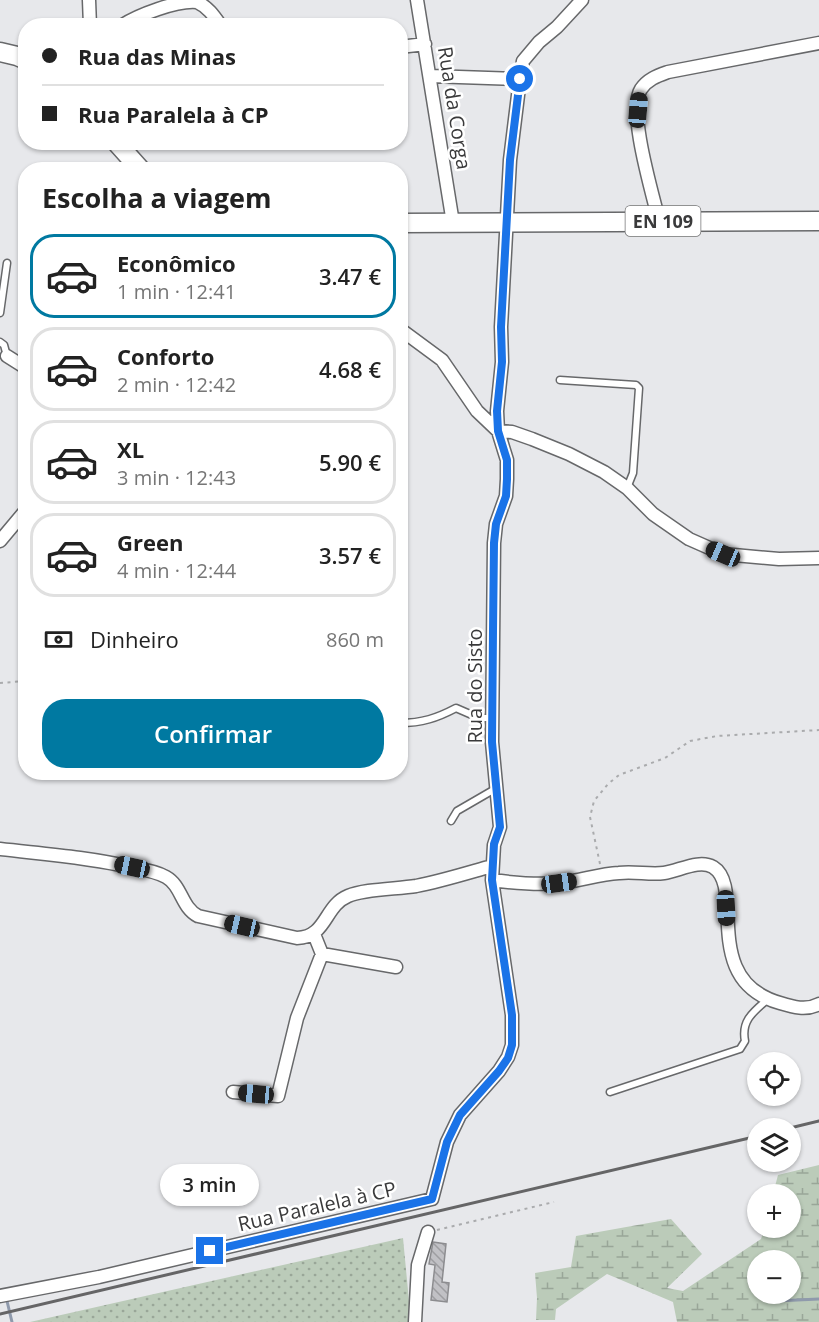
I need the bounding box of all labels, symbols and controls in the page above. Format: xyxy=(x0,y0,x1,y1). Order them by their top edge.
text: Rua das Minas xyxy=(78,41,236,71)
street label: Rua da Corga xyxy=(432,45,478,171)
route start xyxy=(506,65,533,92)
car xyxy=(627,91,649,129)
text: Rua Paralela à CP xyxy=(78,99,269,129)
text: Escolha a viagem xyxy=(42,179,271,216)
road number: EN 109 xyxy=(626,206,700,236)
text: Econômico xyxy=(117,248,236,278)
icon: car xyxy=(45,249,99,303)
text: 3.47 € xyxy=(319,261,381,291)
text: 1 min · 12:41 xyxy=(117,278,236,305)
text: Conforto xyxy=(117,341,214,371)
icon: car xyxy=(45,342,99,396)
text: 4.68 € xyxy=(319,354,381,384)
text: 2 min · 12:42 xyxy=(117,371,236,398)
text: XL xyxy=(117,434,144,464)
icon: car xyxy=(45,435,99,489)
text: 5.90 € xyxy=(319,447,381,477)
text: 3 min · 12:43 xyxy=(117,464,236,491)
text: Green xyxy=(117,527,183,557)
icon: car xyxy=(45,528,99,582)
car xyxy=(703,539,743,569)
text: 3.57 € xyxy=(319,540,381,570)
text: 4 min · 12:44 xyxy=(117,557,236,584)
icon: cash xyxy=(42,623,75,656)
text: Dinheiro xyxy=(90,624,179,654)
text: 860 m xyxy=(326,626,384,653)
street label: Rua do Sisto xyxy=(461,628,488,744)
button: Confirmar xyxy=(42,699,384,768)
car xyxy=(113,854,151,880)
car xyxy=(540,872,578,894)
car xyxy=(716,890,736,926)
car xyxy=(222,913,262,939)
map controls xyxy=(747,1052,801,1304)
button: locate xyxy=(747,1052,801,1106)
car xyxy=(237,1083,275,1105)
button: layers xyxy=(747,1118,801,1172)
callout: 3 min xyxy=(160,1164,260,1206)
text: 3 min xyxy=(183,1171,237,1198)
street label: Rua Paralela à CP xyxy=(235,1175,399,1237)
button: + xyxy=(747,1184,801,1238)
route end xyxy=(196,1237,223,1264)
button: − xyxy=(747,1250,801,1304)

